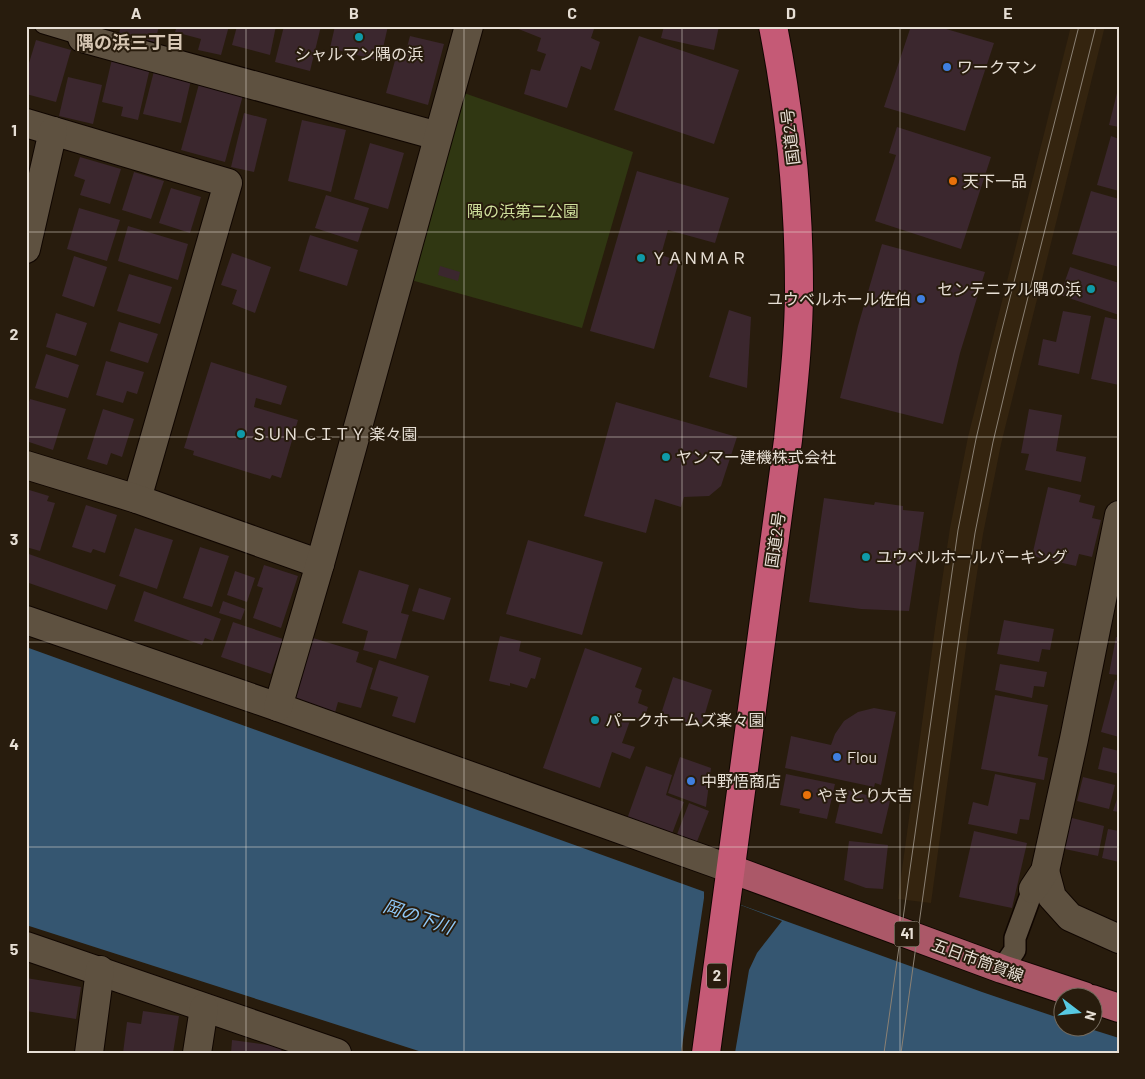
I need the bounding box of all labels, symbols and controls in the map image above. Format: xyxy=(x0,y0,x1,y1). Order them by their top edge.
text: A xyxy=(131,3,142,22)
text: B xyxy=(349,3,359,22)
text: C xyxy=(567,3,577,22)
text: D xyxy=(786,3,796,22)
text: E xyxy=(1003,3,1013,22)
district label: 隅の浜三丁目 xyxy=(76,31,184,53)
marker: シャルマン隅の浜 xyxy=(353,31,365,43)
place label: シャルマン隅の浜 xyxy=(295,44,423,63)
place label: ワークマン xyxy=(957,57,1037,76)
marker: ワークマン xyxy=(941,61,953,73)
street label: 国道2号 xyxy=(777,108,802,166)
text: 1 xyxy=(11,120,17,139)
place label: 天下一品 xyxy=(963,171,1027,190)
marker: 天下一品 xyxy=(947,175,959,187)
park label: 隅の浜第二公園 xyxy=(467,201,579,220)
place label: ＹＡＮＭＡＲ xyxy=(651,248,747,267)
marker: ＹＡＮＭＡＲ xyxy=(635,252,647,264)
place label: センテニアル隅の浜 xyxy=(937,279,1081,298)
marker: センテニアル隅の浜 xyxy=(1085,283,1097,295)
place label: ユウベルホール佐伯 xyxy=(767,289,911,308)
marker: ユウベルホール佐伯 xyxy=(915,293,927,305)
text: 2 xyxy=(10,324,19,343)
place label: ＳＵＮ ＣＩＴＹ 楽々園 xyxy=(251,424,417,443)
marker: ＳＵＮ ＣＩＴＹ 楽々園 xyxy=(235,428,247,440)
place label: ヤンマー建機株式会社 xyxy=(676,447,836,466)
marker: ヤンマー建機株式会社 xyxy=(660,451,672,463)
street label: 国道2号 xyxy=(761,511,788,569)
text: 3 xyxy=(10,529,18,548)
place label: ユウベルホールパーキング xyxy=(876,547,1068,566)
marker: ユウベルホールパーキング xyxy=(860,551,872,563)
place label: パークホームズ楽々園 xyxy=(605,710,765,729)
marker: パークホームズ楽々園 xyxy=(589,714,601,726)
text: 4 xyxy=(9,734,19,753)
place label: Flou xyxy=(847,747,877,766)
marker: Flou xyxy=(831,751,843,763)
place label: 中野悟商店 xyxy=(701,771,781,790)
marker: 中野悟商店 xyxy=(685,775,697,787)
place label: やきとり大吉 xyxy=(817,785,913,804)
marker: やきとり大吉 xyxy=(801,789,813,801)
water label: 岡の下川 xyxy=(381,894,458,939)
road number: 41 xyxy=(894,922,920,946)
street label: 五日市筒賀線 xyxy=(930,934,1027,985)
text: 5 xyxy=(10,939,19,958)
road number: 2 xyxy=(707,964,727,988)
north arrow xyxy=(1052,986,1102,1036)
text: N xyxy=(1082,1009,1100,1023)

